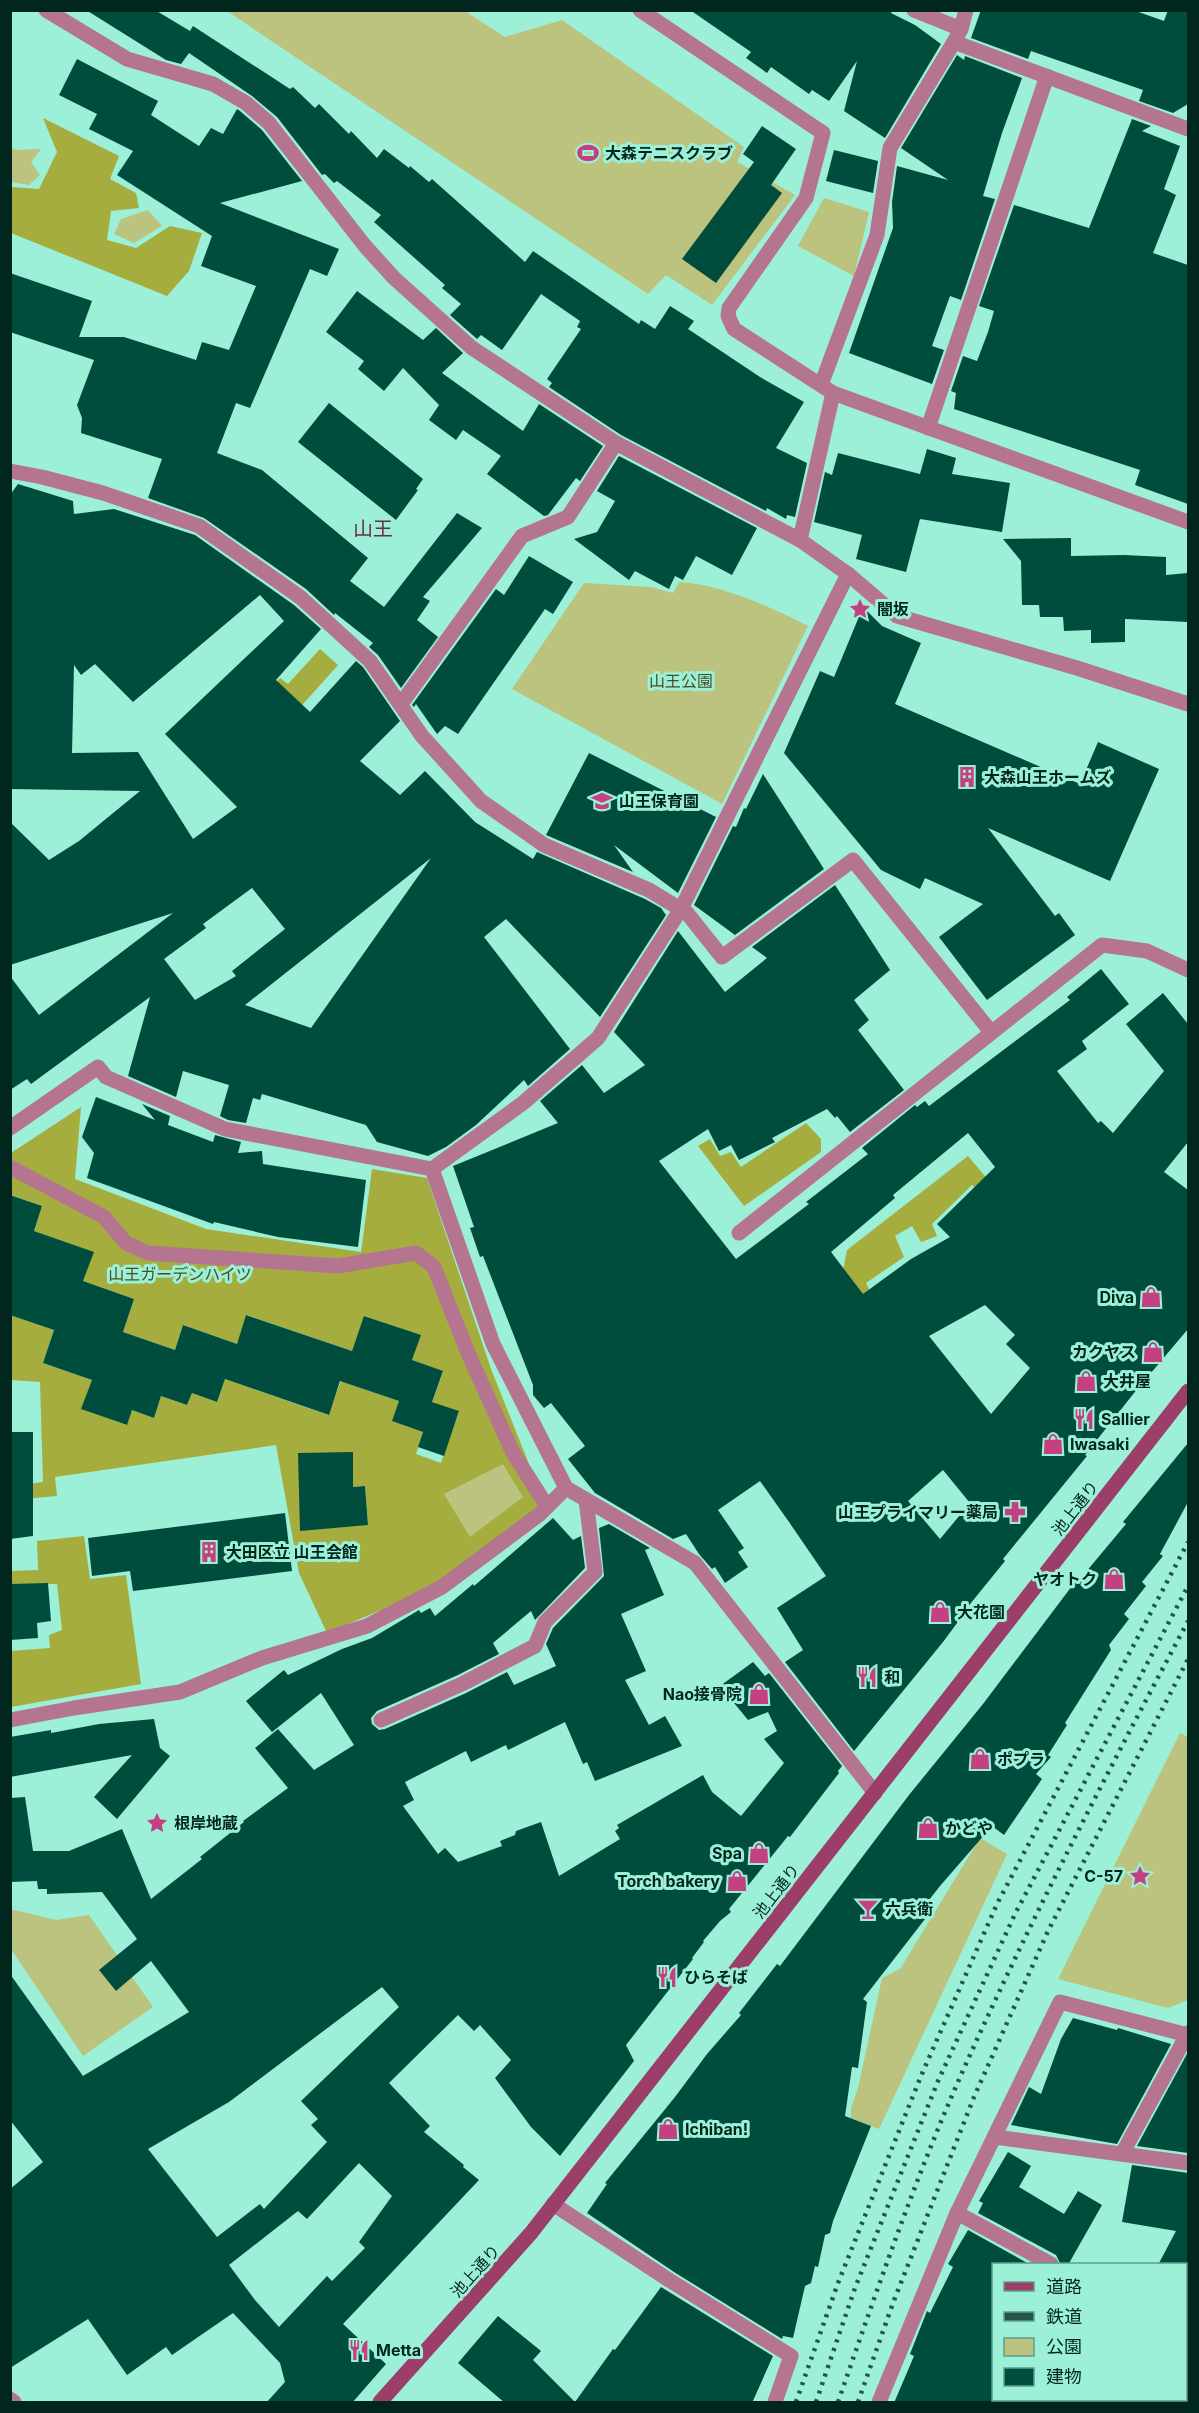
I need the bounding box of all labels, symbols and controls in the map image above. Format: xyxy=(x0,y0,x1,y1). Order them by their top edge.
sports icon: 大森テニスクラブ xyxy=(576,141,600,165)
place label: 大森テニスクラブ xyxy=(605,143,733,163)
district label: 山王 xyxy=(353,517,393,541)
place icon: 闇坂 xyxy=(848,597,872,621)
place label: 闇坂 xyxy=(877,599,909,619)
park label: 山王公園 xyxy=(649,671,713,691)
building icon: 大森山王ホームズ xyxy=(955,765,979,789)
place label: 大森山王ホームズ xyxy=(984,767,1112,787)
school or university icon: 山王保育園 xyxy=(590,789,614,813)
place label: 山王保育園 xyxy=(619,791,699,811)
park label: 山王ガーデンハイツ xyxy=(108,1264,252,1284)
shop icon: Diva xyxy=(1139,1285,1163,1309)
place label: Diva xyxy=(1099,1287,1134,1307)
shop icon: カクヤス xyxy=(1141,1340,1165,1364)
place label: カクヤス xyxy=(1072,1342,1136,1362)
shop icon: 大井屋 xyxy=(1074,1369,1098,1393)
place label: 大井屋 xyxy=(1103,1371,1151,1391)
restaurant icon: Sallier xyxy=(1072,1407,1096,1431)
place label: Sallier xyxy=(1101,1409,1150,1429)
shop icon: Iwasaki xyxy=(1041,1432,1065,1456)
place label: Iwasaki xyxy=(1070,1434,1129,1454)
street label: 池上通り xyxy=(1047,1477,1103,1539)
pharmacy icon: 山王プライマリー薬局 xyxy=(1003,1500,1027,1524)
place label: 山王プライマリー薬局 xyxy=(838,1502,998,1522)
building icon: 大田区立 山王会館 xyxy=(197,1540,221,1564)
place label: 大田区立 山王会館 xyxy=(226,1542,358,1562)
shop icon: ヤオトク xyxy=(1102,1567,1126,1591)
place label: ヤオトク xyxy=(1033,1569,1097,1589)
shop icon: 大花園 xyxy=(928,1600,952,1624)
place label: 大花園 xyxy=(957,1602,1005,1622)
restaurant icon: 和 xyxy=(855,1665,879,1689)
place label: 和 xyxy=(884,1667,900,1687)
shop icon: Nao接骨院 xyxy=(747,1682,771,1706)
place label: Nao接骨院 xyxy=(663,1684,742,1704)
shop icon: ポプラ xyxy=(968,1747,992,1771)
place label: ポプラ xyxy=(997,1749,1045,1769)
place icon: 根岸地蔵 xyxy=(145,1811,169,1835)
place label: 根岸地蔵 xyxy=(174,1813,238,1833)
shop icon: かどや xyxy=(916,1816,940,1840)
place label: かどや xyxy=(945,1818,993,1838)
shop icon: Spa xyxy=(747,1841,771,1865)
place label: Spa xyxy=(712,1843,742,1863)
street label: 池上通り xyxy=(748,1860,804,1922)
place icon: C-57 xyxy=(1128,1864,1152,1888)
place label: C-57 xyxy=(1084,1866,1123,1886)
shop icon: Torch bakery xyxy=(725,1869,749,1893)
place label: Torch bakery xyxy=(617,1871,720,1891)
bar icon: 六兵衛 xyxy=(856,1897,880,1921)
place label: 六兵衛 xyxy=(885,1899,933,1919)
restaurant icon: ひらそば xyxy=(655,1965,679,1989)
place label: ひらそば xyxy=(684,1967,748,1987)
shop icon: Ichiban! xyxy=(656,2117,680,2141)
place label: Ichiban! xyxy=(685,2119,748,2139)
street label: 池上通り xyxy=(446,2241,504,2301)
legend xyxy=(992,2263,1187,2401)
text: 道路 xyxy=(1046,2276,1082,2297)
text: 鉄道 xyxy=(1046,2306,1082,2327)
text: 公園 xyxy=(1046,2336,1082,2357)
restaurant icon: Metta xyxy=(347,2338,371,2362)
place label: Metta xyxy=(376,2340,421,2360)
text: 建物 xyxy=(1046,2366,1082,2387)

